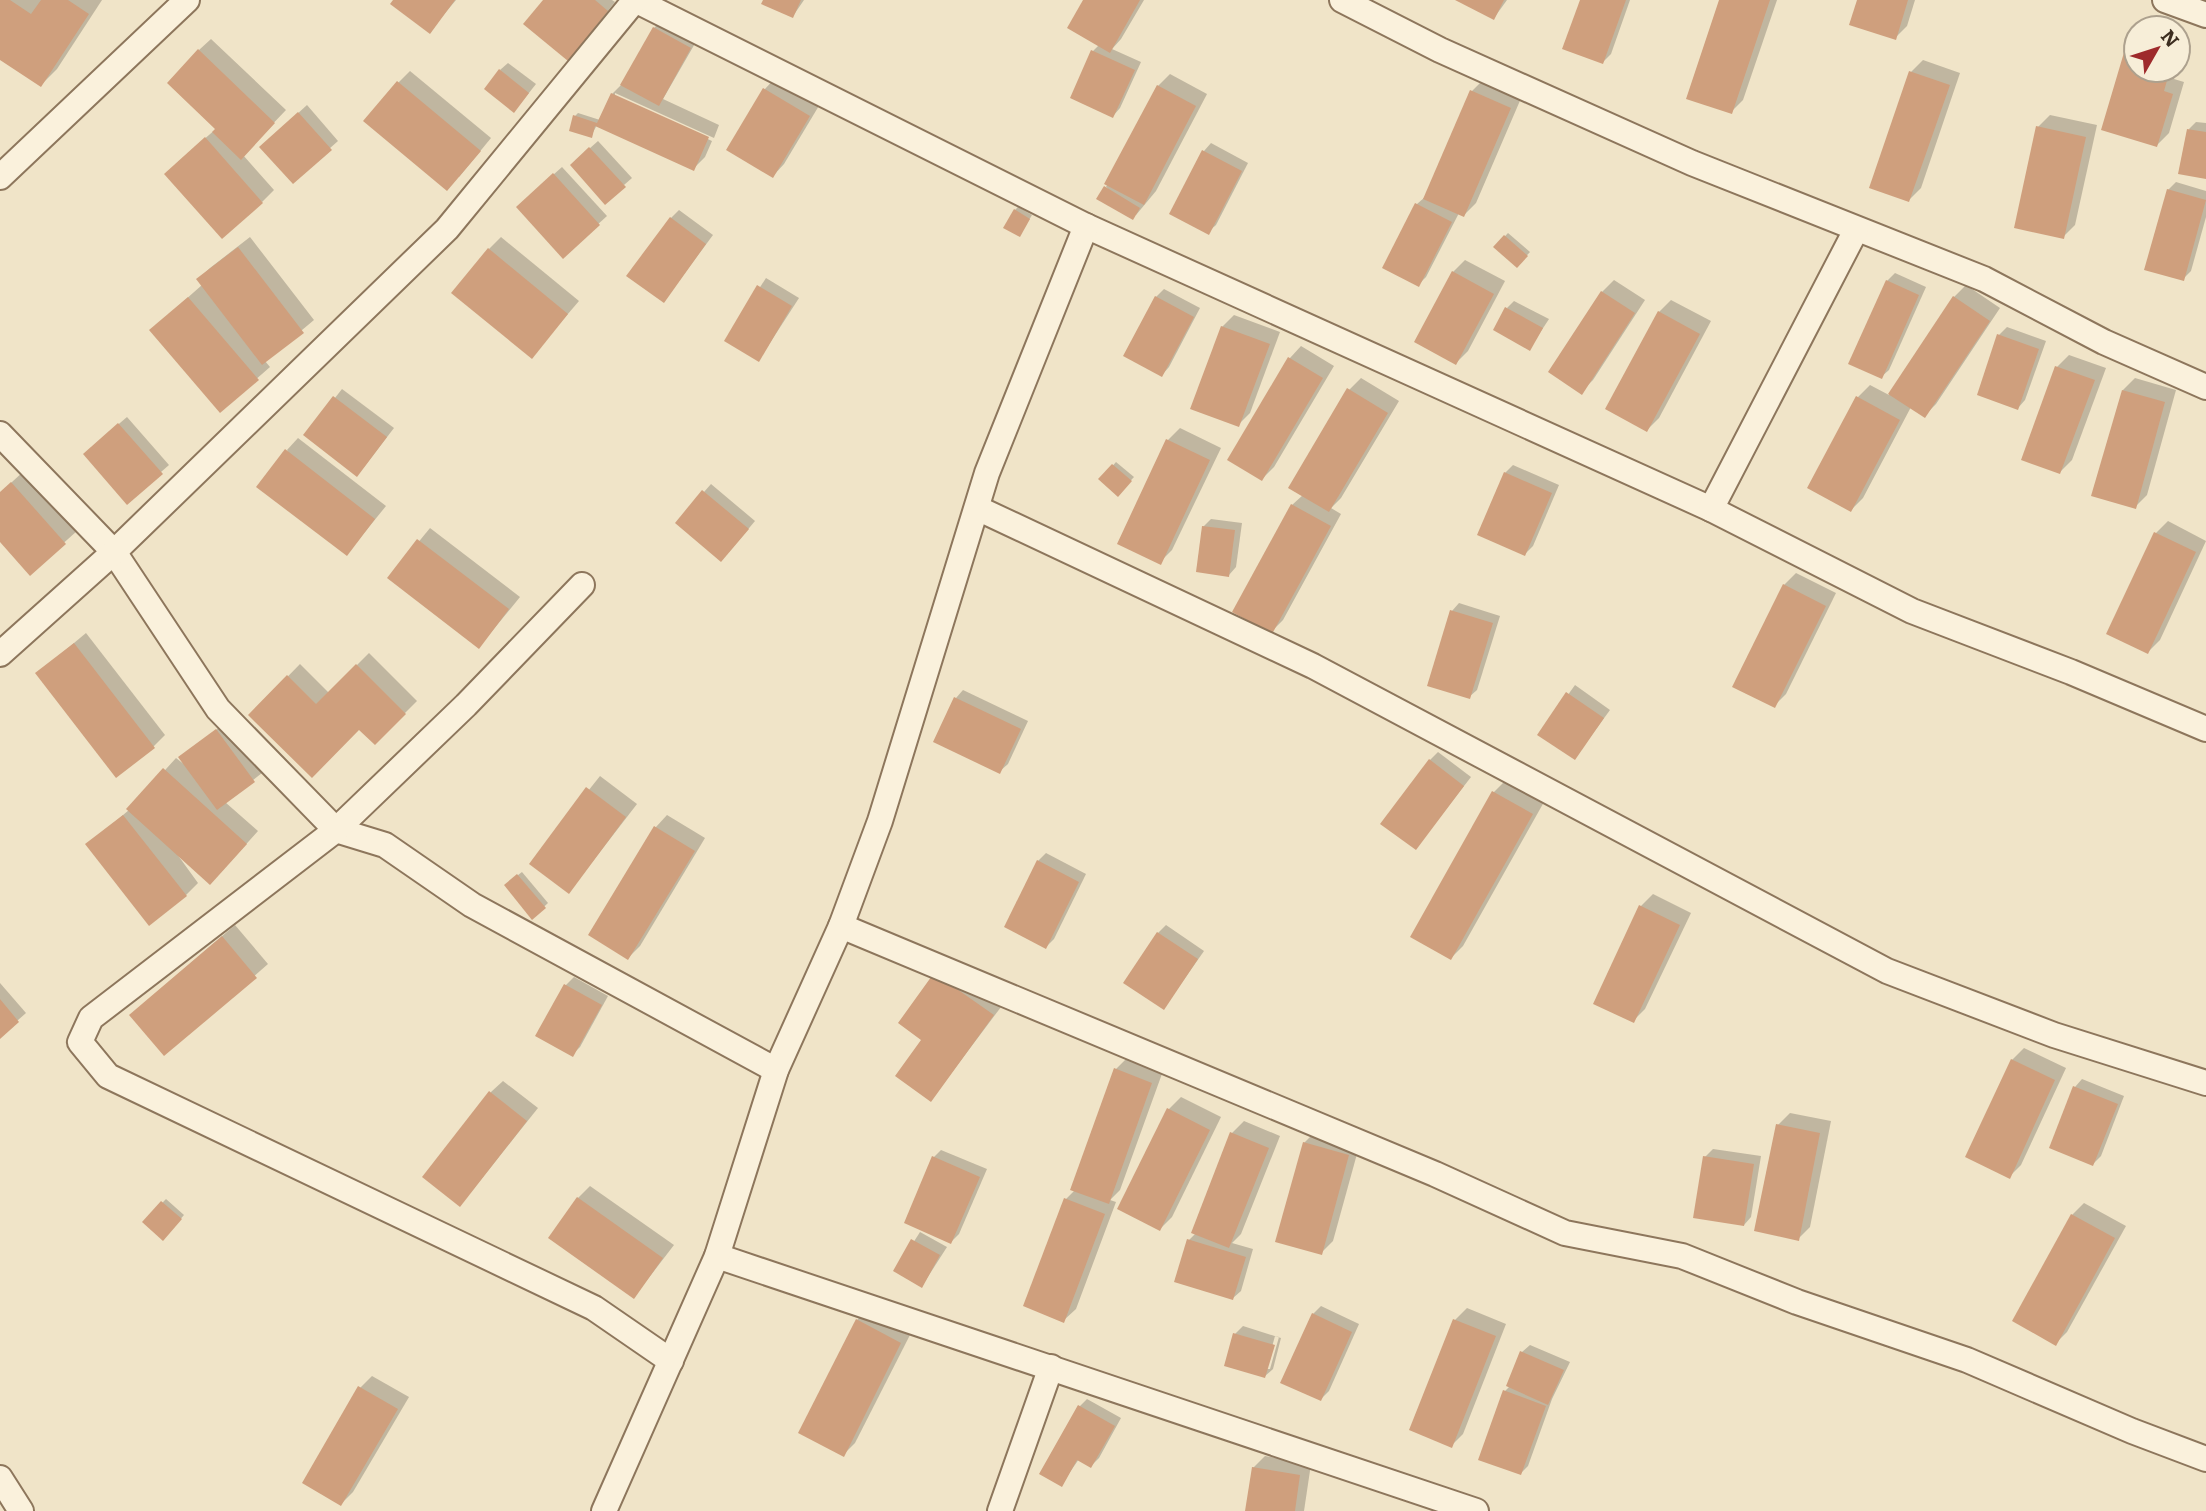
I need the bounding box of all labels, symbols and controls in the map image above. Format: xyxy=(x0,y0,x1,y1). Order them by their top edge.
north arrow xyxy=(2122,14,2192,84)
text: N xyxy=(2155,23,2187,53)

